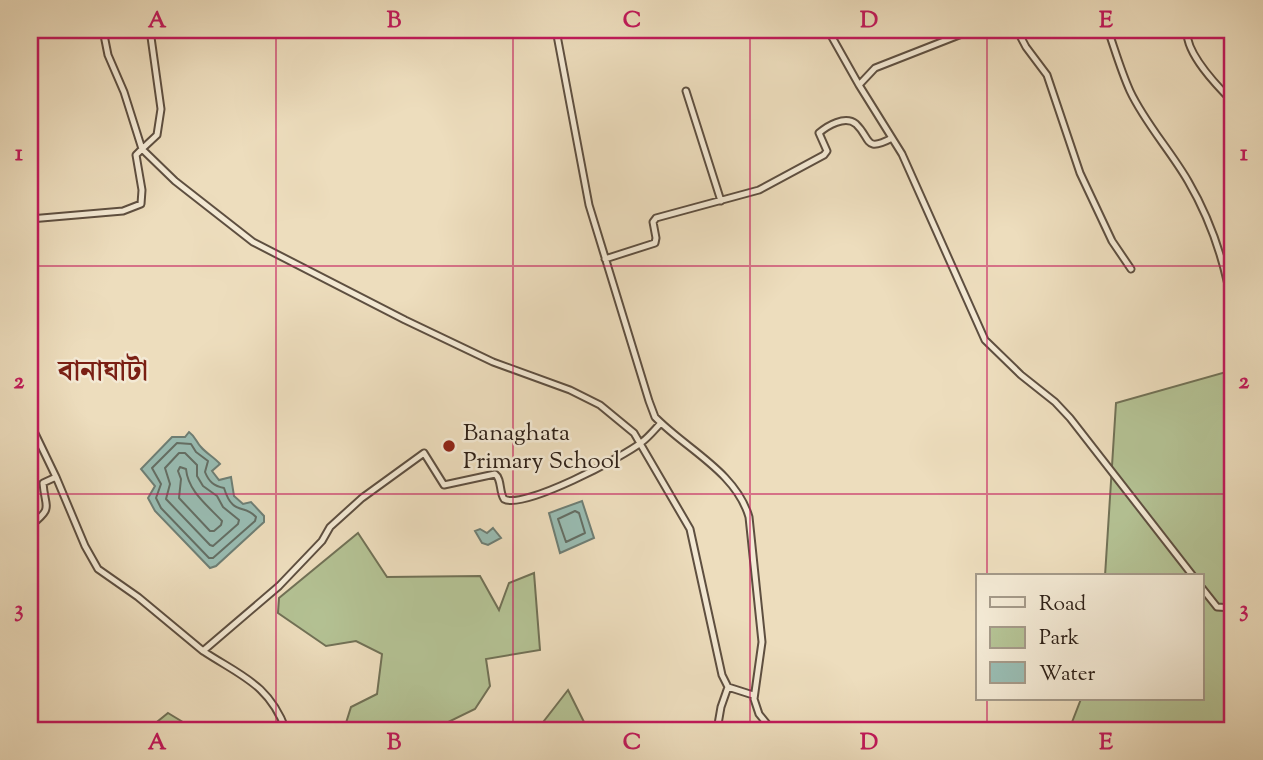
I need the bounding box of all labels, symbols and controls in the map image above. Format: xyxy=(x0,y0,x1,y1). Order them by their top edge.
text: A xyxy=(148,5,167,38)
text: B xyxy=(387,5,402,38)
text: C xyxy=(623,5,641,38)
text: D xyxy=(860,5,878,38)
text: E xyxy=(1099,5,1113,38)
text: 1 xyxy=(15,138,23,171)
text: 1 xyxy=(1240,138,1248,171)
district label: বানাঘাটা xyxy=(57,353,148,393)
text: 2 xyxy=(14,366,25,399)
text: 2 xyxy=(1239,366,1250,399)
place label: Banaghata Primary School xyxy=(463,417,621,479)
marker: Banaghata Primary School xyxy=(441,438,457,454)
legend xyxy=(976,574,1204,700)
text: Road xyxy=(1039,590,1086,620)
text: 3 xyxy=(14,594,24,627)
text: 3 xyxy=(1239,594,1249,627)
text: Park xyxy=(1039,624,1080,654)
text: Water xyxy=(1039,660,1096,690)
text: A xyxy=(148,727,167,760)
text: B xyxy=(387,727,402,760)
text: C xyxy=(623,727,641,760)
text: D xyxy=(860,727,878,760)
text: E xyxy=(1099,727,1113,760)

